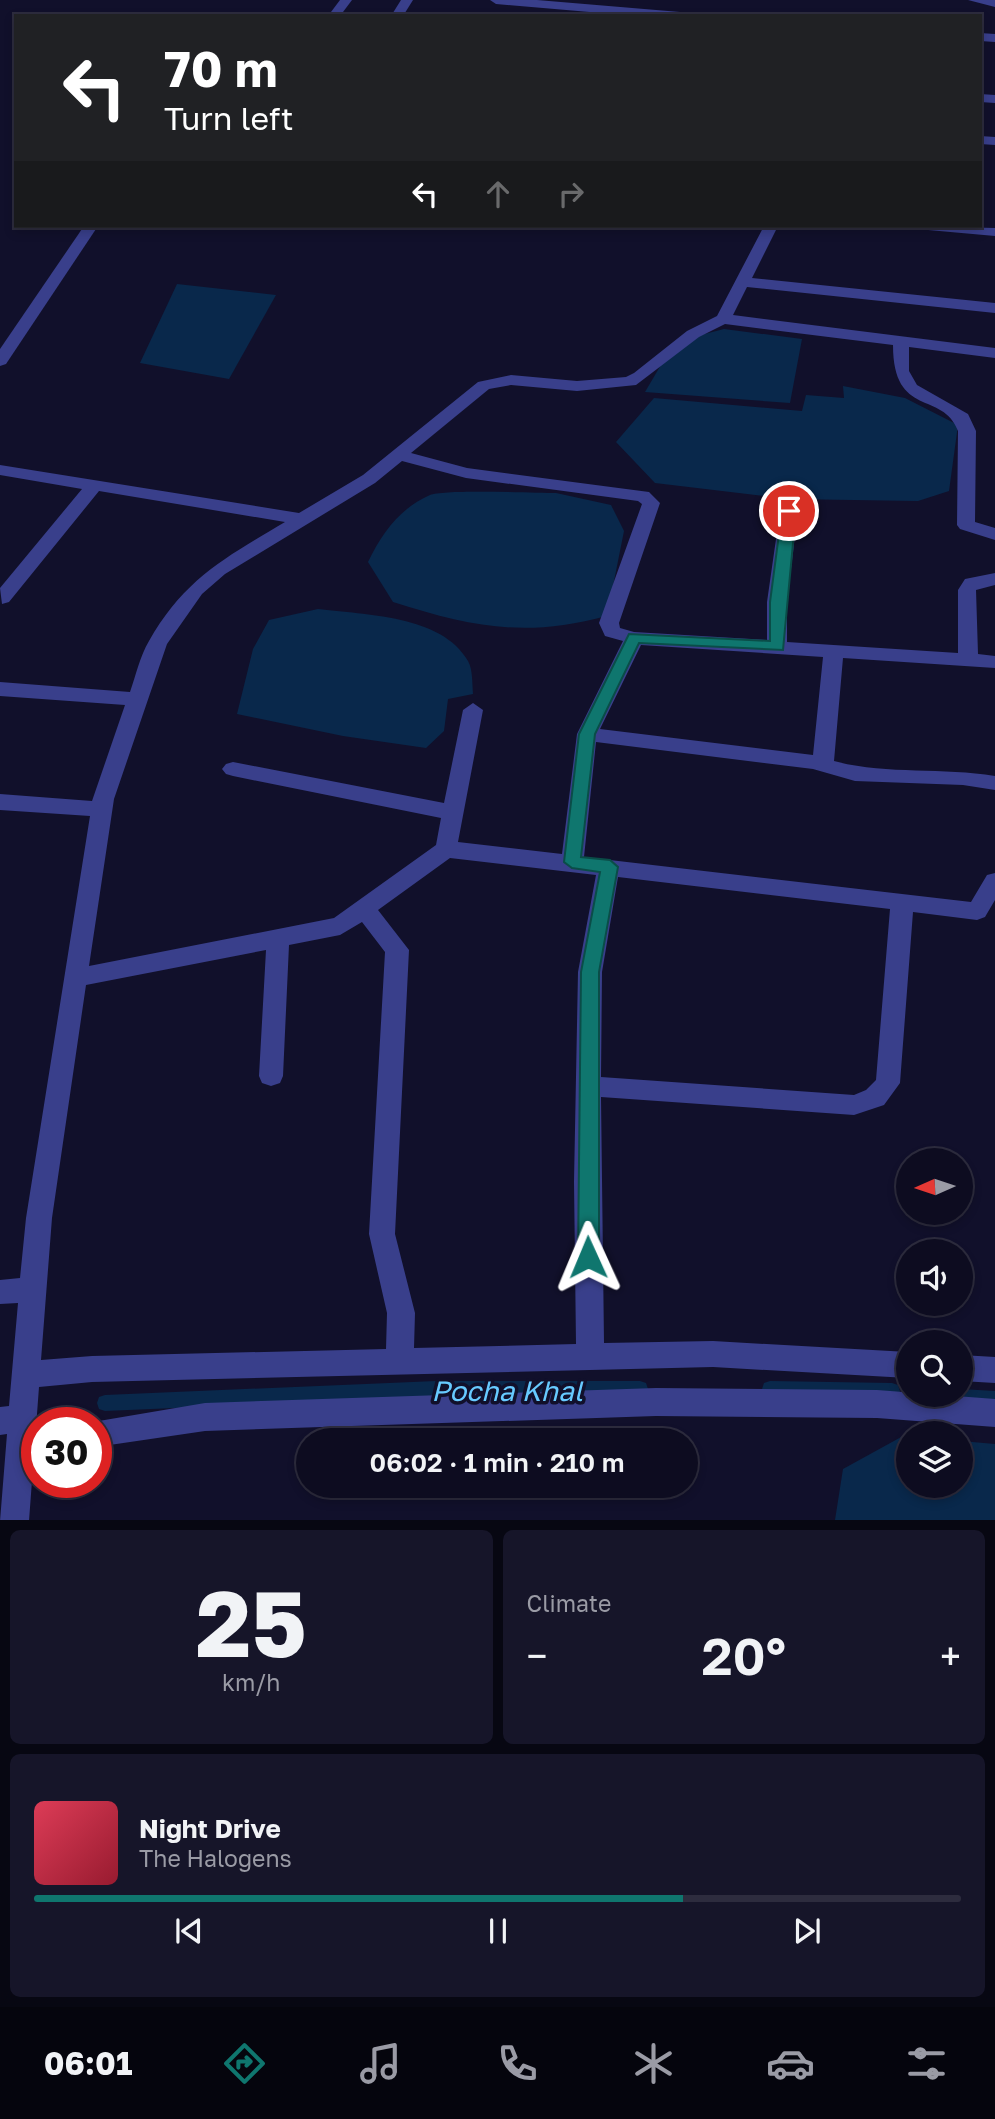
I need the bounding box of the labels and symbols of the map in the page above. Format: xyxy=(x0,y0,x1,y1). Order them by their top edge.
pin xyxy=(759,481,819,541)
north arrow xyxy=(896,1148,973,1225)
position arrow xyxy=(551,1220,625,1294)
water label: Pocha Khal xyxy=(431,1374,584,1407)
speed limit sign: 30 xyxy=(21,1407,112,1498)

